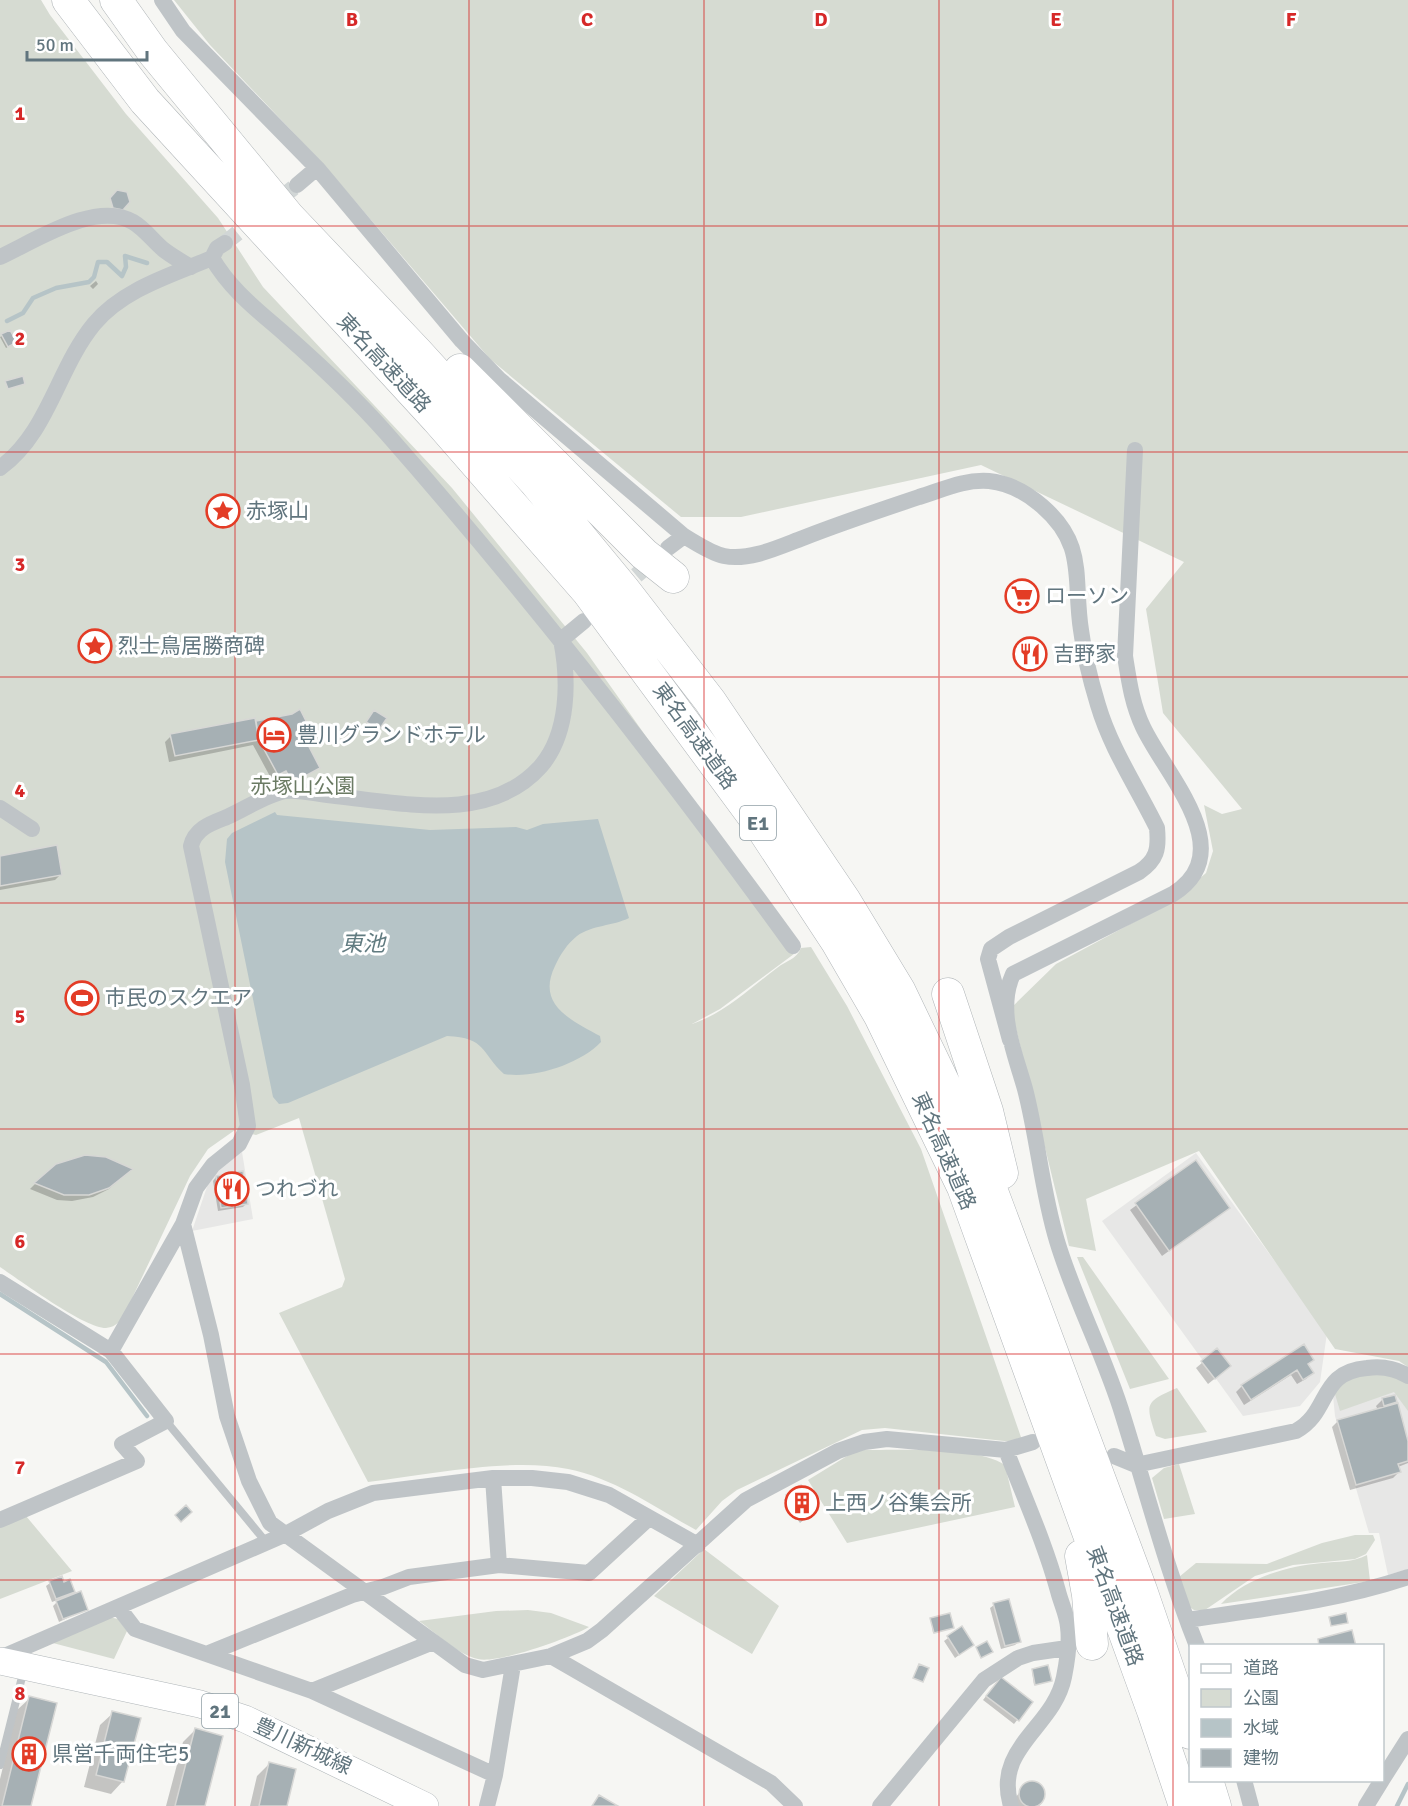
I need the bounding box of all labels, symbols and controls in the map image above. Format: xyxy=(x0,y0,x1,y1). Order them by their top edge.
text: B xyxy=(346,7,358,32)
text: C xyxy=(581,7,593,32)
text: D xyxy=(814,7,828,32)
text: E xyxy=(1050,7,1062,32)
text: F xyxy=(1286,7,1297,32)
scale bar xyxy=(27,24,147,62)
text: 50 m xyxy=(36,34,74,56)
text: 1 xyxy=(15,101,26,126)
street label: 東名高速道路 xyxy=(332,308,436,418)
text: 2 xyxy=(15,326,25,351)
place icon: 赤塚山 xyxy=(205,493,241,529)
place label: 赤塚山 xyxy=(246,498,309,524)
text: 3 xyxy=(15,552,25,577)
supermarket icon: ローソン xyxy=(1004,578,1040,614)
place label: ローソン xyxy=(1045,583,1129,609)
place icon: 烈士鳥居勝商碑 xyxy=(77,628,113,664)
place label: 烈士鳥居勝商碑 xyxy=(118,633,265,659)
restaurant icon: 吉野家 xyxy=(1012,636,1048,672)
place label: 吉野家 xyxy=(1053,641,1116,667)
street label: 東名高速道路 xyxy=(647,677,743,795)
hotel icon: 豊川グランドホテル xyxy=(256,717,292,753)
place label: 豊川グランドホテル xyxy=(297,722,486,748)
park label: 赤塚山公園 xyxy=(251,773,356,799)
text: 4 xyxy=(15,778,26,803)
road number: E1 xyxy=(740,806,776,840)
water label: 東池 xyxy=(341,930,387,957)
sports icon: 市民のスクエア xyxy=(64,980,100,1016)
place label: 市民のスクエア xyxy=(105,985,252,1011)
text: 5 xyxy=(15,1004,25,1029)
street label: 東名高速道路 xyxy=(906,1088,982,1214)
restaurant icon: つれづれ xyxy=(214,1171,250,1207)
place label: つれづれ xyxy=(255,1176,339,1202)
text: 6 xyxy=(15,1229,26,1254)
text: 7 xyxy=(15,1455,26,1480)
building icon: 上西ノ谷集会所 xyxy=(784,1485,820,1521)
place label: 上西ノ谷集会所 xyxy=(825,1490,972,1516)
street label: 東名高速道路 xyxy=(1081,1542,1149,1670)
legend xyxy=(1189,1644,1384,1782)
text: 道路 xyxy=(1243,1657,1279,1679)
text: 8 xyxy=(15,1681,26,1706)
text: 公園 xyxy=(1243,1687,1279,1709)
road number: 21 xyxy=(202,1694,238,1728)
street label: 豊川新城線 xyxy=(250,1712,356,1780)
text: 水域 xyxy=(1243,1717,1279,1739)
building icon: 県営千両住宅5 xyxy=(11,1736,47,1772)
place label: 県営千両住宅5 xyxy=(52,1741,189,1767)
text: 建物 xyxy=(1243,1747,1279,1769)

